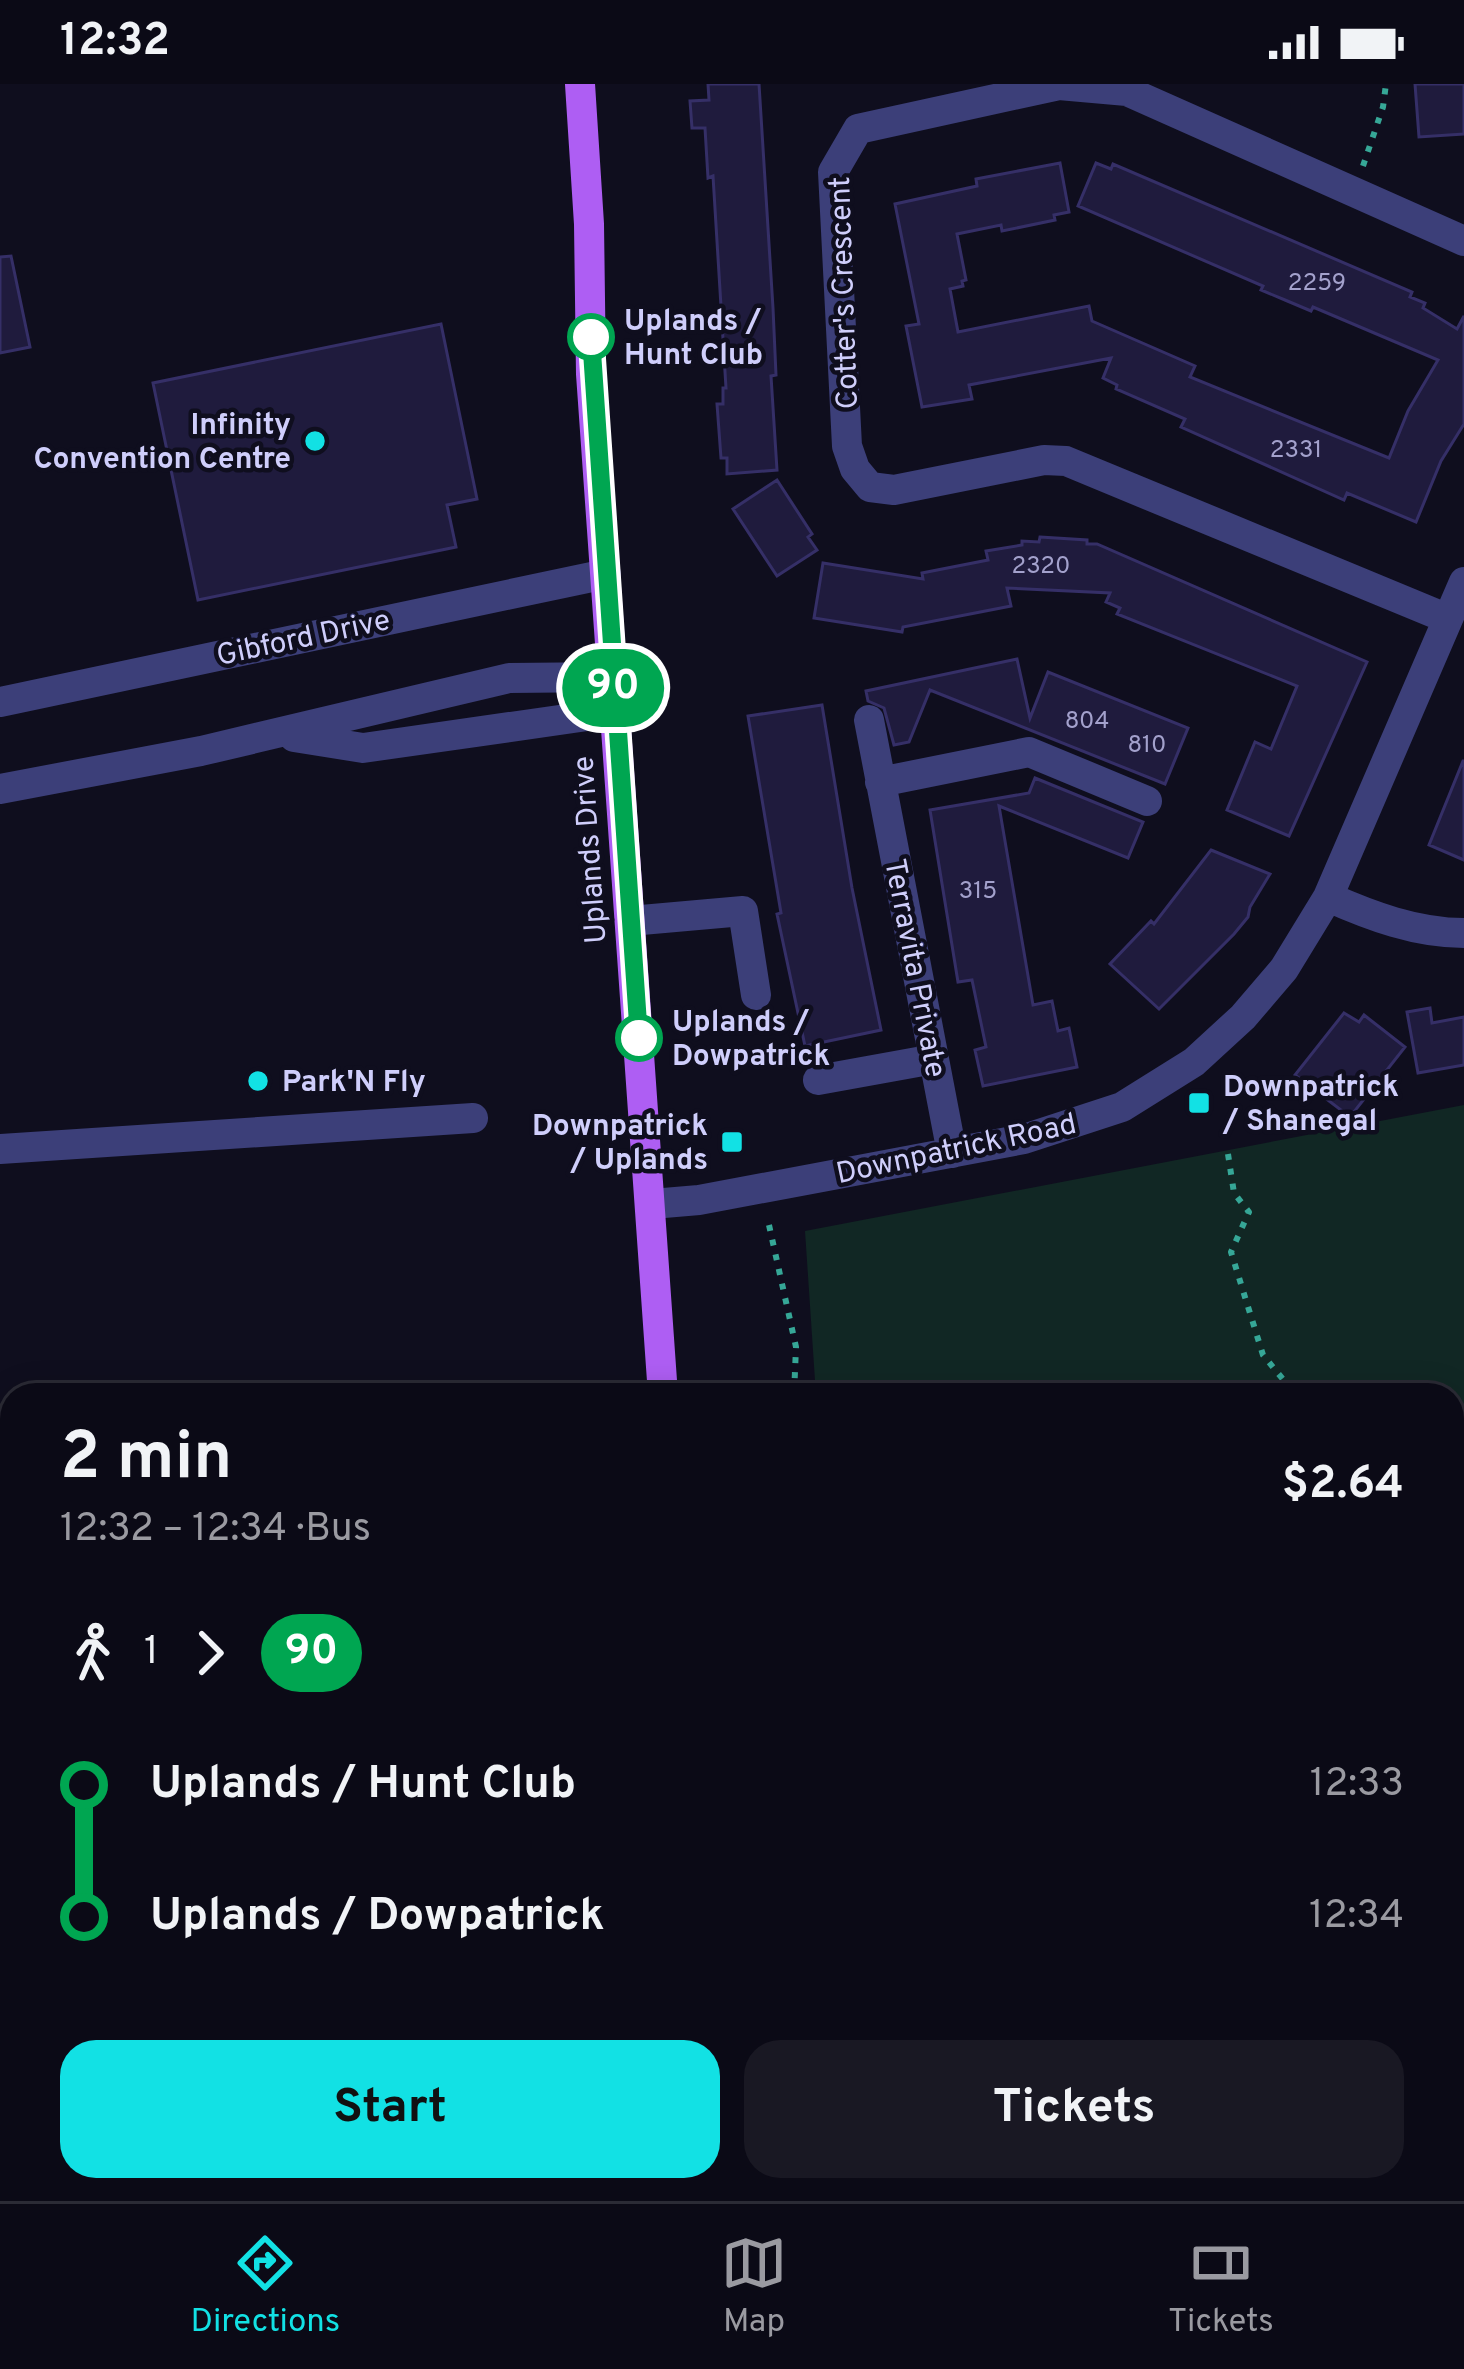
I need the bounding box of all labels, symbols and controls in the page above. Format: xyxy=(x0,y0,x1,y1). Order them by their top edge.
text: 12:32 xyxy=(60,14,170,71)
street label: Cotter's Crescent xyxy=(823,176,868,410)
house number: 2259 xyxy=(1288,269,1346,299)
place label: Uplands / Hunt Club xyxy=(624,304,763,375)
marker: Uplands / Hunt Club xyxy=(569,315,613,359)
place label: Infinity Convention Centre xyxy=(33,408,291,479)
marker: Infinity Convention Centre xyxy=(302,428,328,454)
house number: 2331 xyxy=(1270,436,1322,466)
house number: 2320 xyxy=(1012,552,1070,582)
street label: Gibford Drive xyxy=(213,603,394,676)
line badge: 90 xyxy=(559,649,667,727)
text: 90 xyxy=(586,661,640,714)
house number: 804 xyxy=(1065,707,1109,737)
house number: 810 xyxy=(1128,731,1166,761)
street label: Uplands Drive xyxy=(566,755,617,945)
street label: Terravita Private xyxy=(874,856,953,1081)
house number: 315 xyxy=(959,877,997,907)
place label: Uplands / Dowpatrick xyxy=(672,1005,830,1076)
marker: Uplands / Dowpatrick xyxy=(617,1016,661,1060)
place label: Park'N Fly xyxy=(282,1065,426,1102)
marker: Park'N Fly xyxy=(245,1068,271,1094)
place label: Downpatrick / Shanegal xyxy=(1222,1070,1399,1141)
marker: Downpatrick / Shanegal xyxy=(1186,1090,1212,1116)
street label: Downpatrick Road xyxy=(833,1107,1080,1194)
place label: Downpatrick / Uplands xyxy=(532,1109,708,1180)
marker: Downpatrick / Uplands xyxy=(719,1129,745,1155)
text: 2 min xyxy=(60,1419,232,1502)
text: $2.64 xyxy=(1282,1457,1404,1514)
text: 12:32 – 12:34 · Bus xyxy=(60,1506,371,1555)
icon: walk xyxy=(60,1620,126,1686)
icon: forward xyxy=(177,1620,243,1686)
text: 90 xyxy=(285,1626,338,1679)
text: 1 xyxy=(144,1629,159,1678)
text: Uplands / Hunt Club xyxy=(150,1757,576,1814)
text: 12:33 xyxy=(1310,1761,1404,1810)
text: Uplands / Dowpatrick xyxy=(150,1889,605,1946)
text: 12:34 xyxy=(1309,1893,1404,1942)
button: Start xyxy=(60,2040,720,2178)
button: Tickets xyxy=(744,2040,1404,2178)
tab: Directions xyxy=(190,2230,340,2344)
tab: Map xyxy=(721,2230,787,2344)
tab: Tickets xyxy=(1168,2230,1274,2344)

